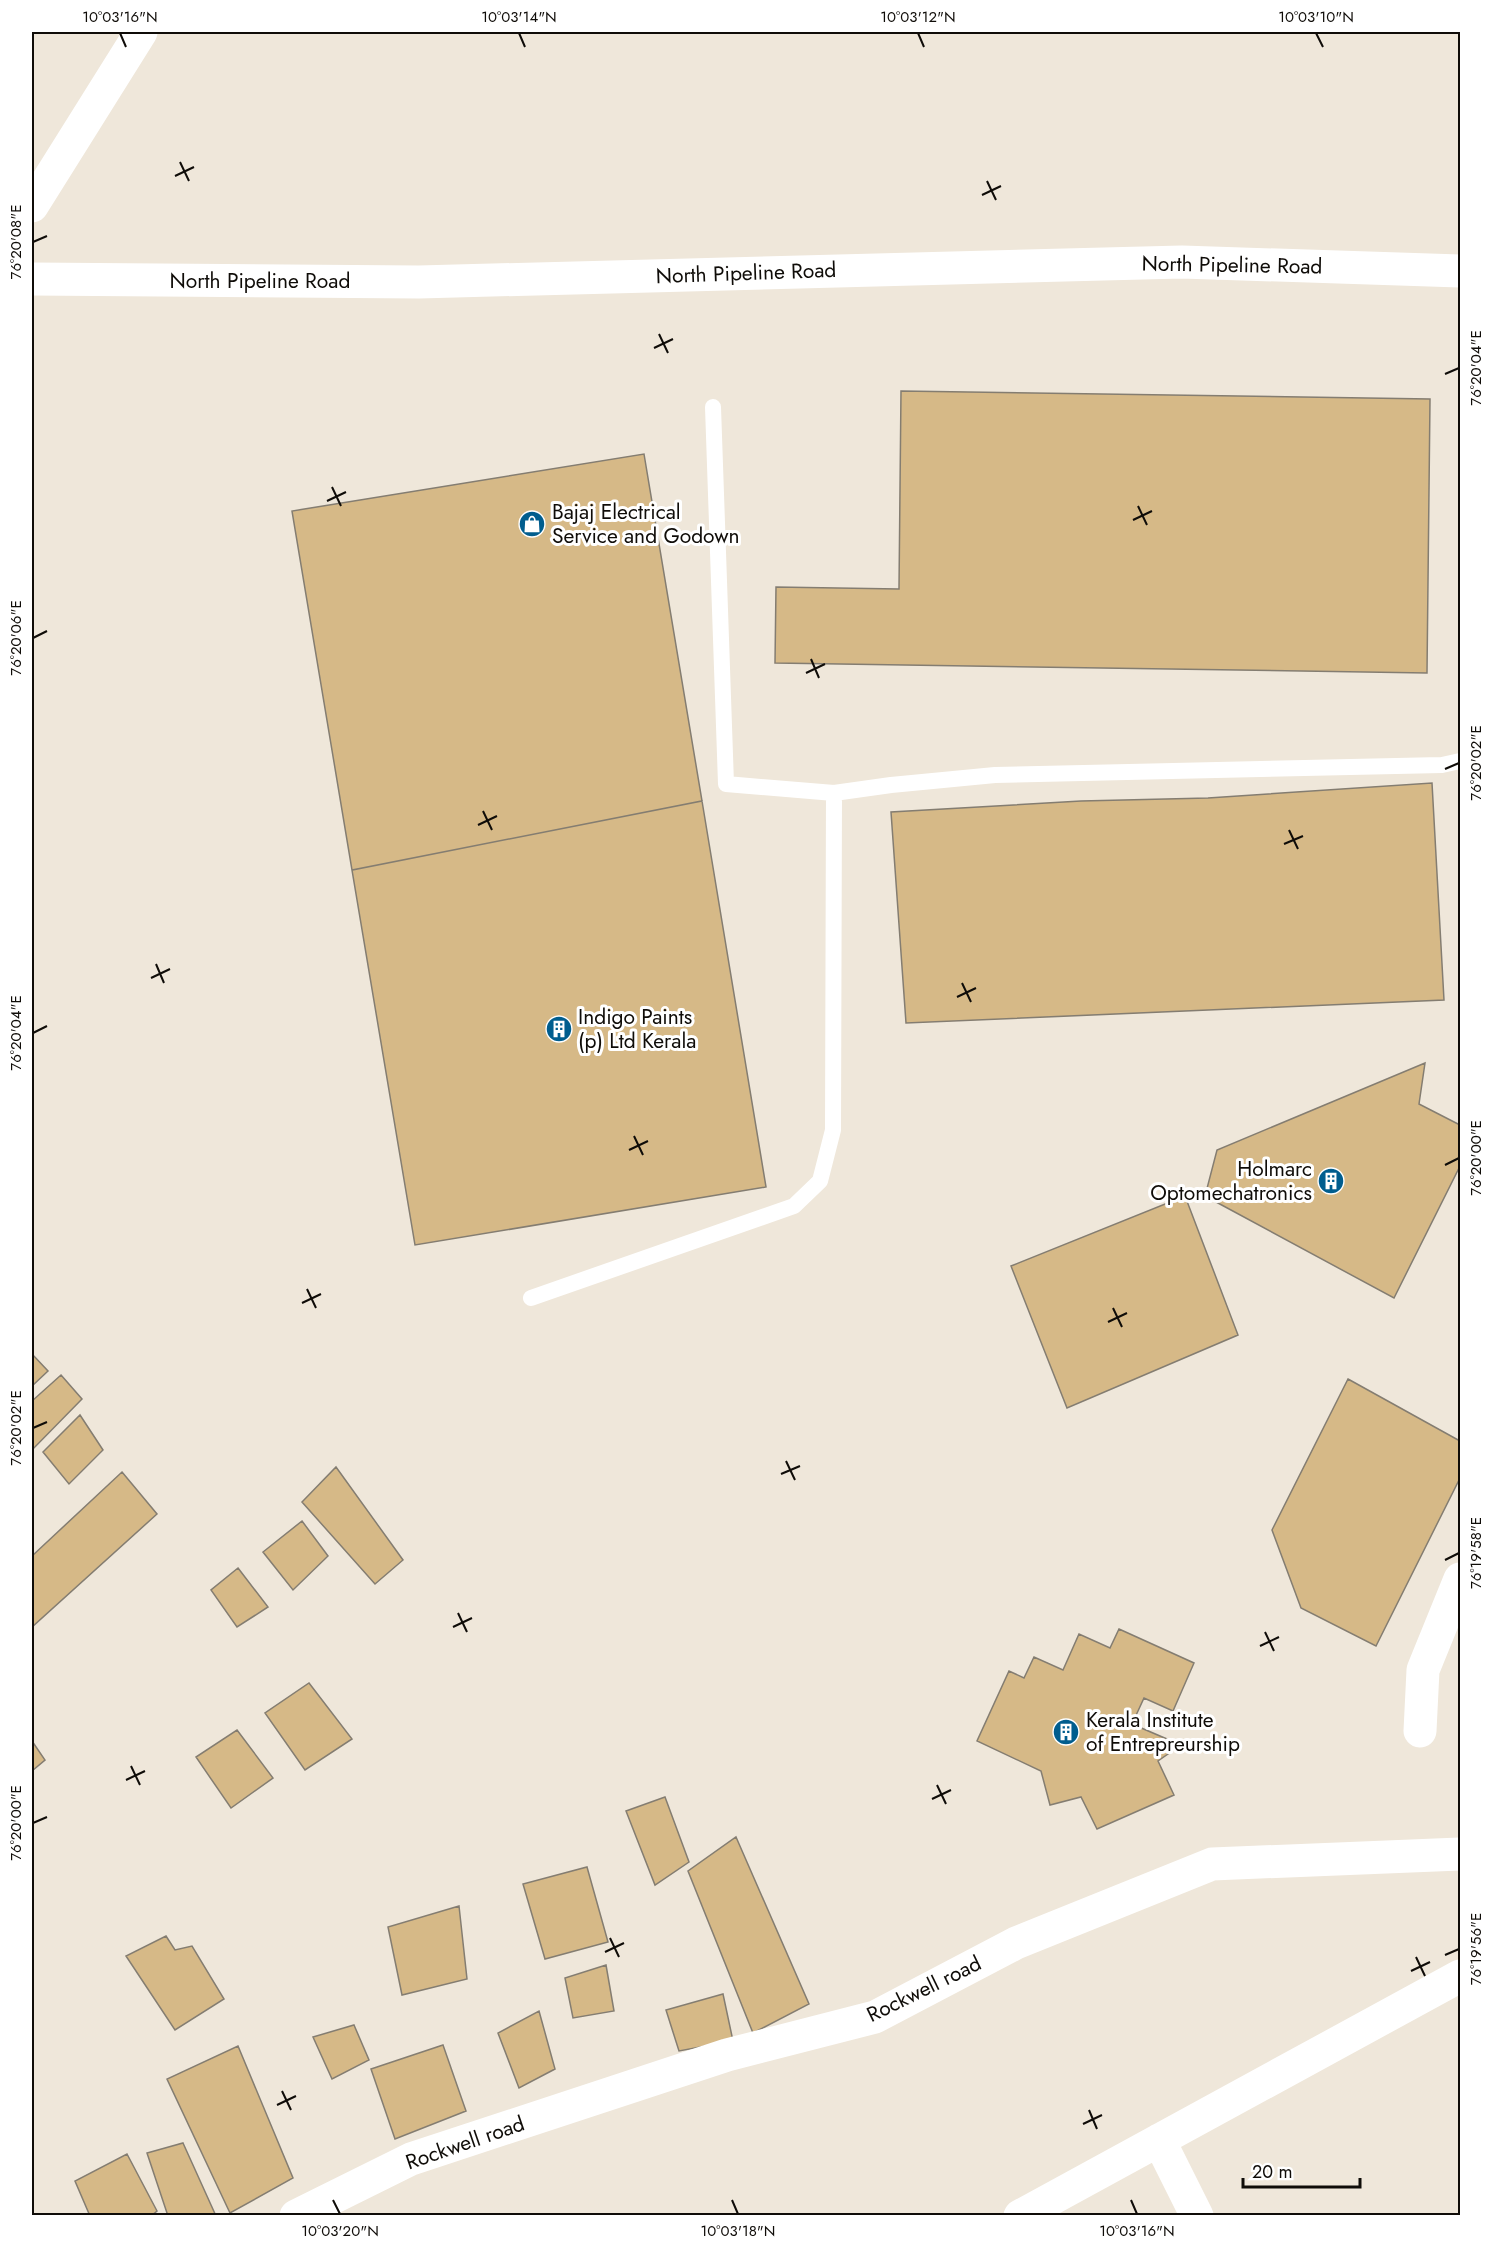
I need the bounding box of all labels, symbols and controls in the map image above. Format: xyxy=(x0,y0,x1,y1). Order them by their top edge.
text: 10°03'16"N xyxy=(82,6,158,28)
text: 10°03'14"N xyxy=(481,6,557,28)
text: 10°03'12"N xyxy=(880,6,956,28)
text: 10°03'10"N xyxy=(1278,6,1354,28)
text: 76°20'08"E xyxy=(5,205,27,279)
street label: North Pipeline Road xyxy=(1141,248,1323,282)
street label: North Pipeline Road xyxy=(655,255,837,291)
street label: North Pipeline Road xyxy=(170,266,350,296)
text: 76°20'04"E xyxy=(1465,330,1487,406)
place label: Bajaj Electrical Service and Godown xyxy=(552,497,740,551)
shop icon: Bajaj Electrical Service and Godown xyxy=(517,509,547,539)
text: 76°20'06"E xyxy=(5,600,27,676)
text: 76°20'02"E xyxy=(1465,725,1487,801)
text: 76°20'04"E xyxy=(5,995,27,1071)
place label: Indigo Paints (p) Ltd Kerala xyxy=(578,1002,696,1056)
building icon: Indigo Paints (p) Ltd Kerala xyxy=(544,1014,574,1044)
text: 76°20'00"E xyxy=(1465,1120,1487,1196)
place label: Holmarc Optomechatronics xyxy=(1150,1154,1312,1208)
building icon: Holmarc Optomechatronics xyxy=(1316,1166,1346,1196)
text: 76°20'02"E xyxy=(5,1390,27,1466)
text: 76°19'58"E xyxy=(1465,1517,1487,1589)
place label: Kerala Institute of Entrepreurship xyxy=(1086,1705,1240,1759)
building icon: Kerala Institute of Entrepreurship xyxy=(1051,1717,1081,1747)
text: 76°20'00"E xyxy=(5,1785,27,1861)
text: 76°19'56"E xyxy=(1465,1913,1487,1985)
street label: Rockwell road xyxy=(862,1948,986,2030)
street label: Rockwell road xyxy=(402,2109,528,2177)
scale bar xyxy=(1243,2151,1360,2189)
text: 20 m xyxy=(1252,2159,1292,2185)
text: 10°03'20"N xyxy=(301,2220,379,2242)
text: 10°03'18"N xyxy=(701,2220,775,2242)
text: 10°03'16"N xyxy=(1099,2220,1175,2242)

